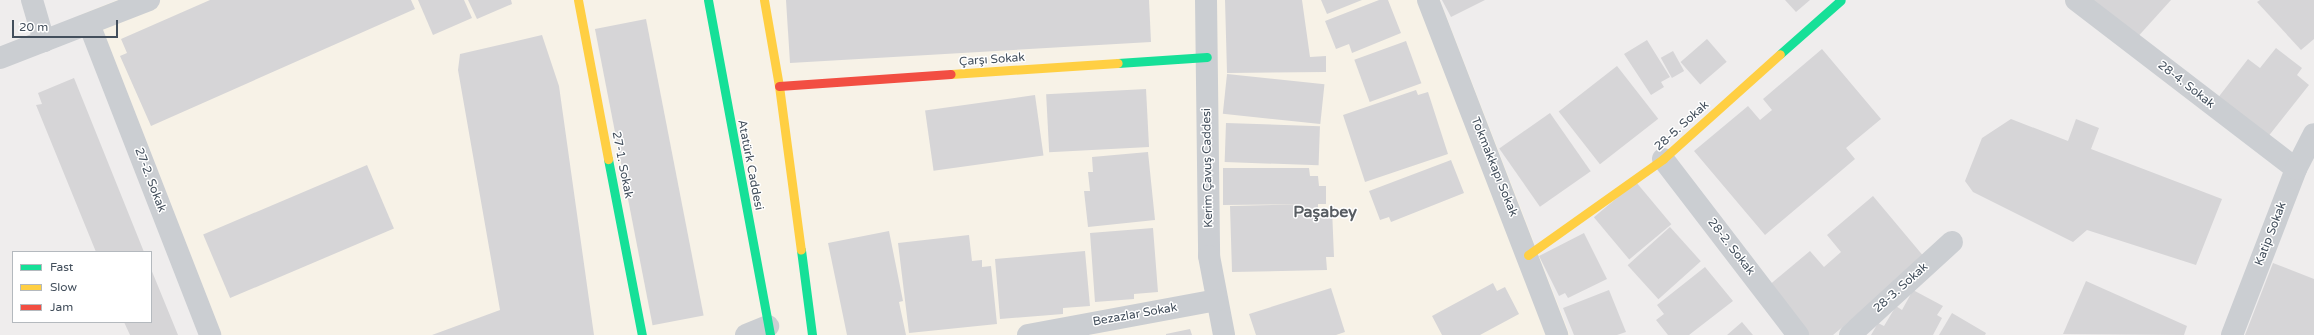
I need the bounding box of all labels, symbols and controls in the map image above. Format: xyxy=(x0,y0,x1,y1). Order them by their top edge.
scale bar xyxy=(14,12,120,38)
text: 20 m xyxy=(19,20,48,34)
street label: Çarşı Sokak xyxy=(959,51,1025,69)
street label: 28-4. Sokak xyxy=(2155,58,2217,112)
street label: 28-5. Sokak xyxy=(1652,98,1712,154)
street label: Kerim Çavuş Caddesi xyxy=(1200,108,1216,228)
street label: Tokmakkapı Sokak xyxy=(1467,115,1521,219)
street label: Atatürk Caddesi xyxy=(734,119,766,211)
street label: 27-1. Sokak xyxy=(608,130,636,200)
street label: 27-2. Sokak xyxy=(131,146,169,214)
street label: Katip Sokak xyxy=(2252,200,2290,268)
district label: Paşabey xyxy=(1293,202,1357,222)
street label: 28-2. Sokak xyxy=(1704,216,1758,278)
legend xyxy=(12,251,152,323)
text: Fast xyxy=(50,260,73,274)
street label: 28-3. Sokak xyxy=(1871,260,1931,316)
text: Slow xyxy=(50,280,77,294)
text: Jam xyxy=(50,300,73,314)
street label: Bezazlar Sokak xyxy=(1092,300,1178,330)

